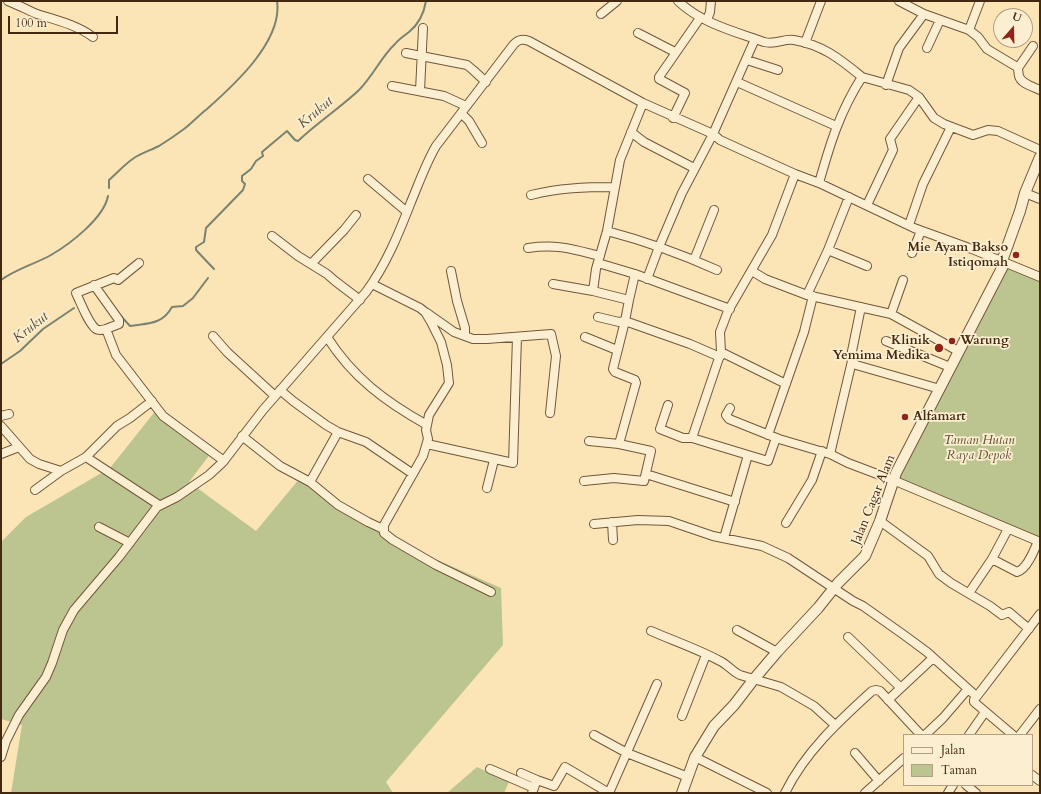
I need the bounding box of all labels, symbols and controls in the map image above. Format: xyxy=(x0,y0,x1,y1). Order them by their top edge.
scale bar xyxy=(10,8,120,34)
north arrow xyxy=(993,8,1033,48)
text: U xyxy=(1010,9,1024,26)
text: 100 m xyxy=(15,15,47,31)
water label: Krukut xyxy=(295,94,337,132)
place label: Mie Ayam Bakso Istiqomah xyxy=(908,240,1008,271)
marker: Mie Ayam Bakso Istiqomah xyxy=(1011,250,1021,260)
water label: Krukut xyxy=(10,309,52,347)
place label: Klinik Yemima Medika xyxy=(833,333,930,364)
place label: Warung xyxy=(960,333,1009,349)
marker: Warung xyxy=(947,336,957,346)
marker: Klinik Yemima Medika xyxy=(933,342,945,354)
place label: Alfamart xyxy=(913,409,966,425)
marker: Alfamart xyxy=(900,412,910,422)
park label: Taman Hutan Raya Depok xyxy=(943,433,1015,464)
street label: Jalan Cagar Alam xyxy=(849,453,899,547)
legend xyxy=(903,734,1033,786)
text: Jalan xyxy=(941,742,965,758)
text: Taman xyxy=(941,762,977,778)

